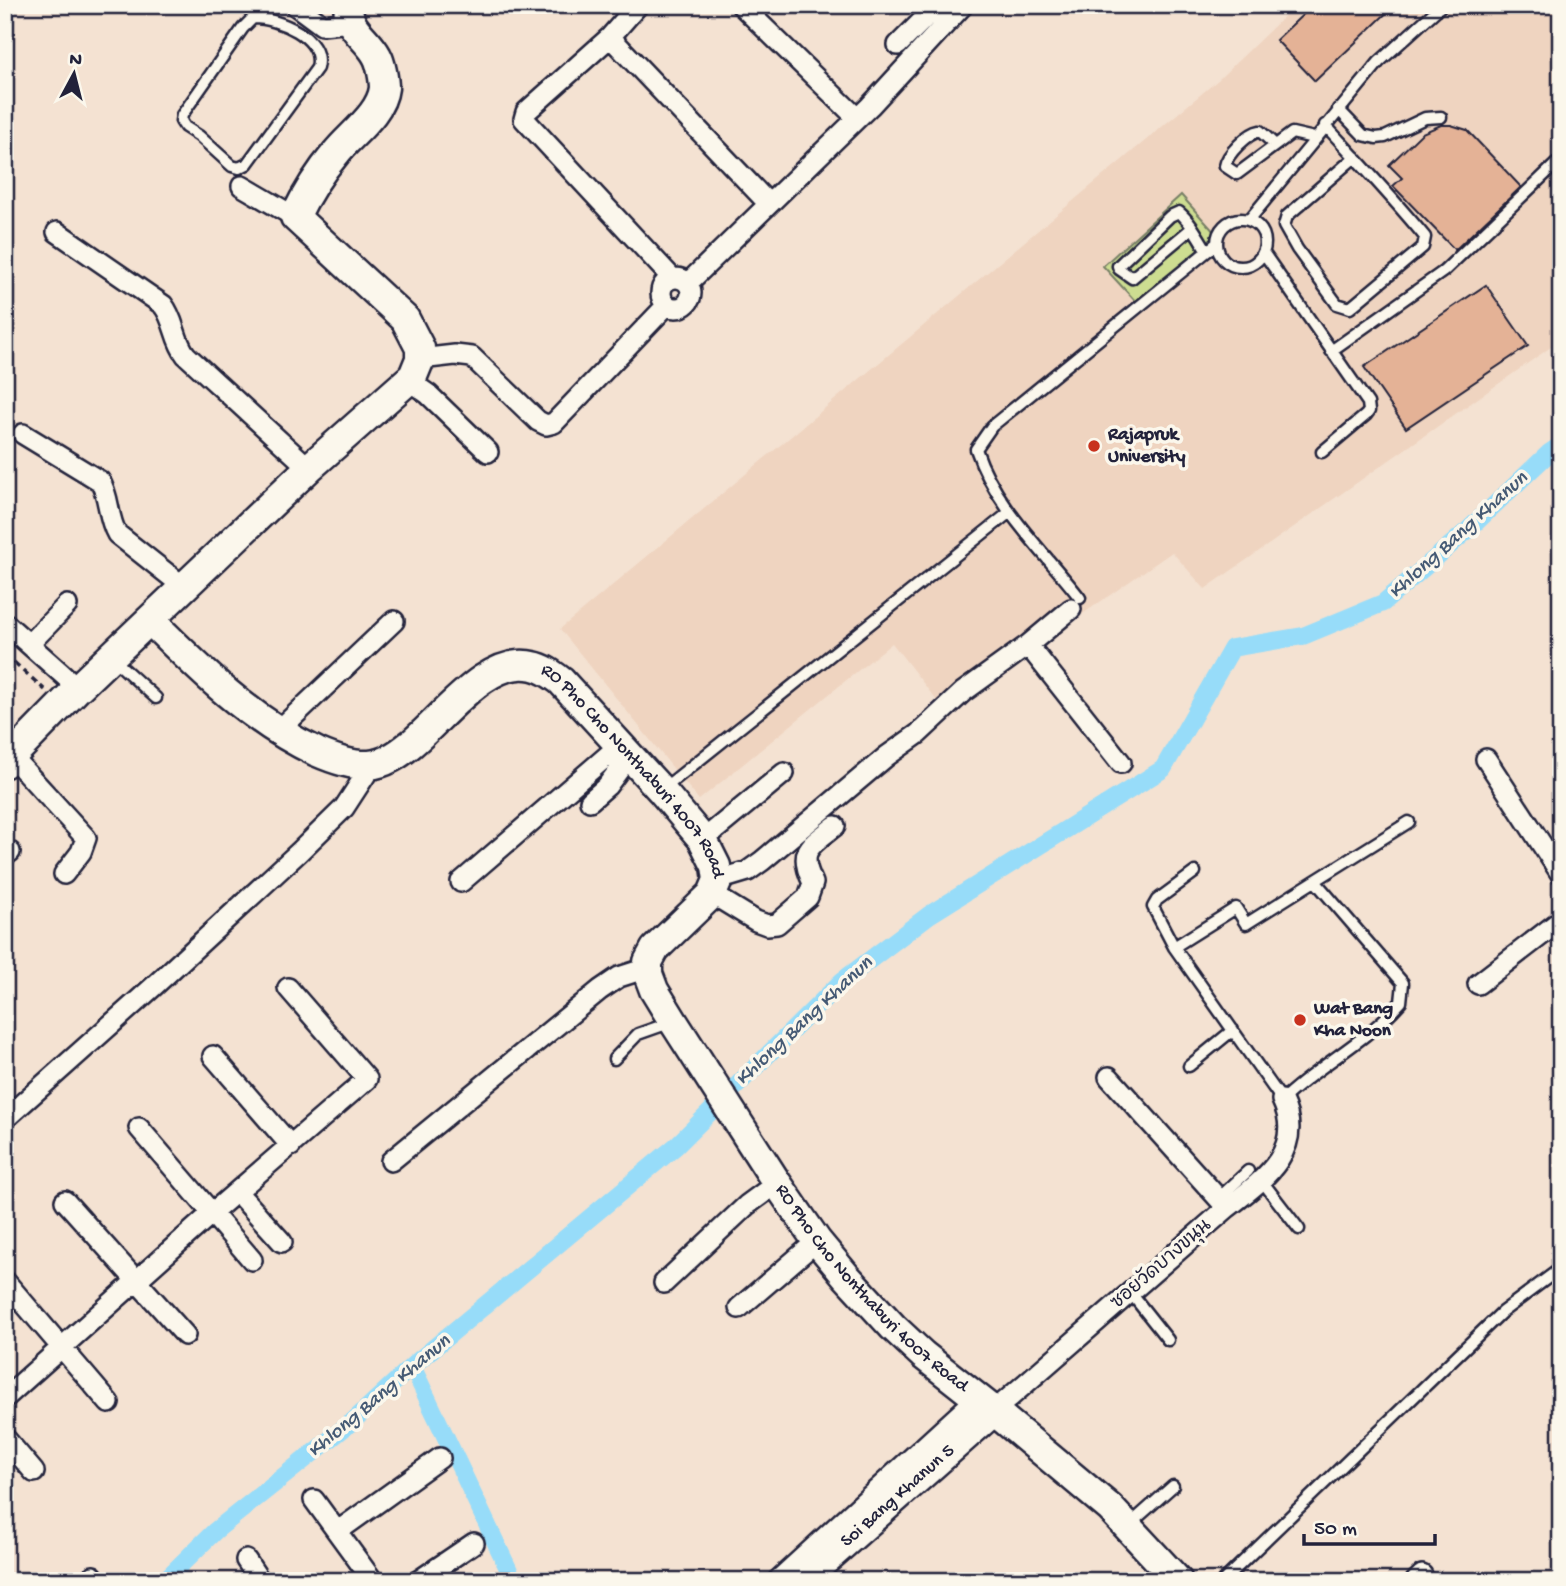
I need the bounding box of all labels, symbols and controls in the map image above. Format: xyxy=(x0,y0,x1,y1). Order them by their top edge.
north arrow xyxy=(38,38,108,108)
text: N xyxy=(68,48,83,73)
place label: Rajapruk University xyxy=(1107,424,1186,469)
marker: Rajapruk University xyxy=(1086,438,1102,454)
water label: Khlong Bang Khanun xyxy=(1384,466,1535,605)
street label: RO Pho Cho Nonthaburi 4007 Road xyxy=(537,659,729,881)
water label: Khlong Bang Khanun xyxy=(731,951,880,1092)
place label: Wat Bang Kha Noon xyxy=(1313,998,1393,1043)
marker: Wat Bang Kha Noon xyxy=(1292,1012,1308,1028)
street label: RO Pho Cho Nonthaburi 4007 Road xyxy=(770,1180,974,1399)
street label: ซอยวัดบางขนุน xyxy=(1106,1213,1217,1315)
water label: Khlong Bang Khanun xyxy=(303,1329,457,1464)
street label: Soi Bang Khanun 5 xyxy=(836,1440,960,1553)
scale bar xyxy=(1304,1502,1435,1546)
text: 50 m xyxy=(1314,1518,1357,1543)

